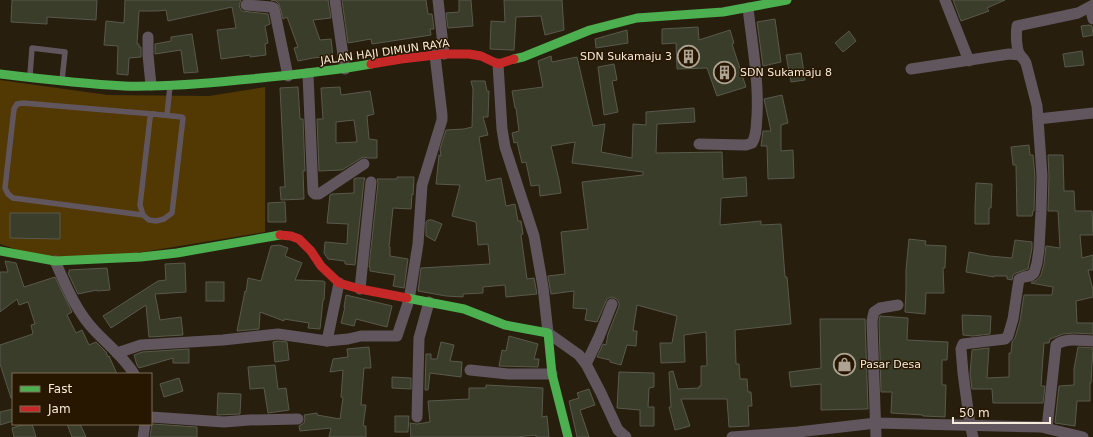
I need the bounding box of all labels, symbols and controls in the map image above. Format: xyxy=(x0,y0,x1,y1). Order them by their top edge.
street label: JALAN HAJI DIMUN RAYA xyxy=(319,36,451,68)
building icon: SDN Sukamaju 3 xyxy=(675,43,701,69)
place label: SDN Sukamaju 3 xyxy=(580,50,672,63)
building icon: SDN Sukamaju 8 xyxy=(712,59,738,85)
place label: SDN Sukamaju 8 xyxy=(740,66,832,79)
shop icon: Pasar Desa xyxy=(832,351,858,377)
place label: Pasar Desa xyxy=(860,358,921,371)
legend xyxy=(12,373,152,425)
text: Fast xyxy=(48,382,72,396)
scale bar xyxy=(953,399,1050,425)
text: Jam xyxy=(47,402,71,416)
text: 50 m xyxy=(959,406,990,420)

